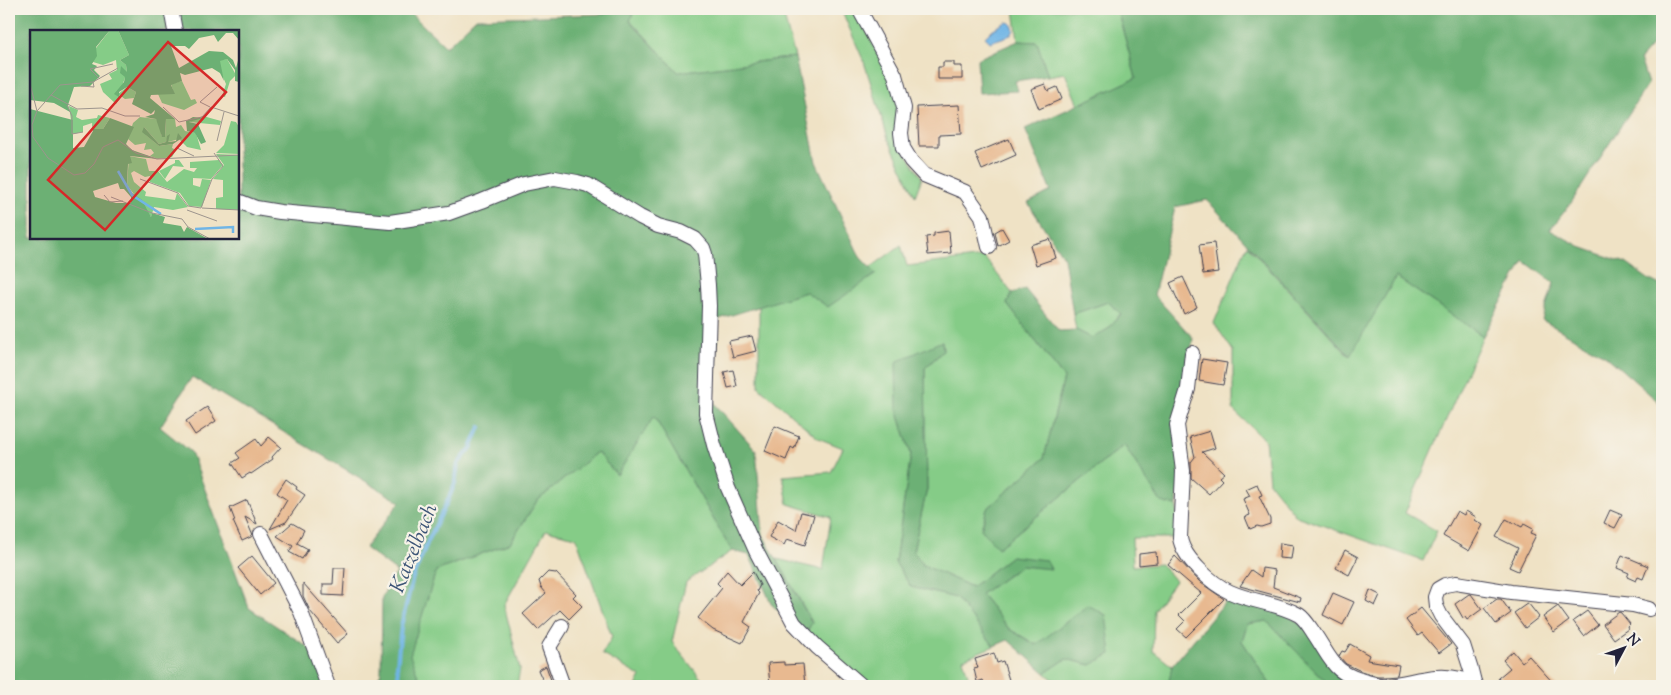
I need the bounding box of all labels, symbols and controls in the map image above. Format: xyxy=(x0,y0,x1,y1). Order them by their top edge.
inset map xyxy=(30,30,239,239)
water label: Katzelbach xyxy=(383,500,446,598)
north arrow xyxy=(1598,622,1648,672)
text: N xyxy=(1621,630,1644,652)

